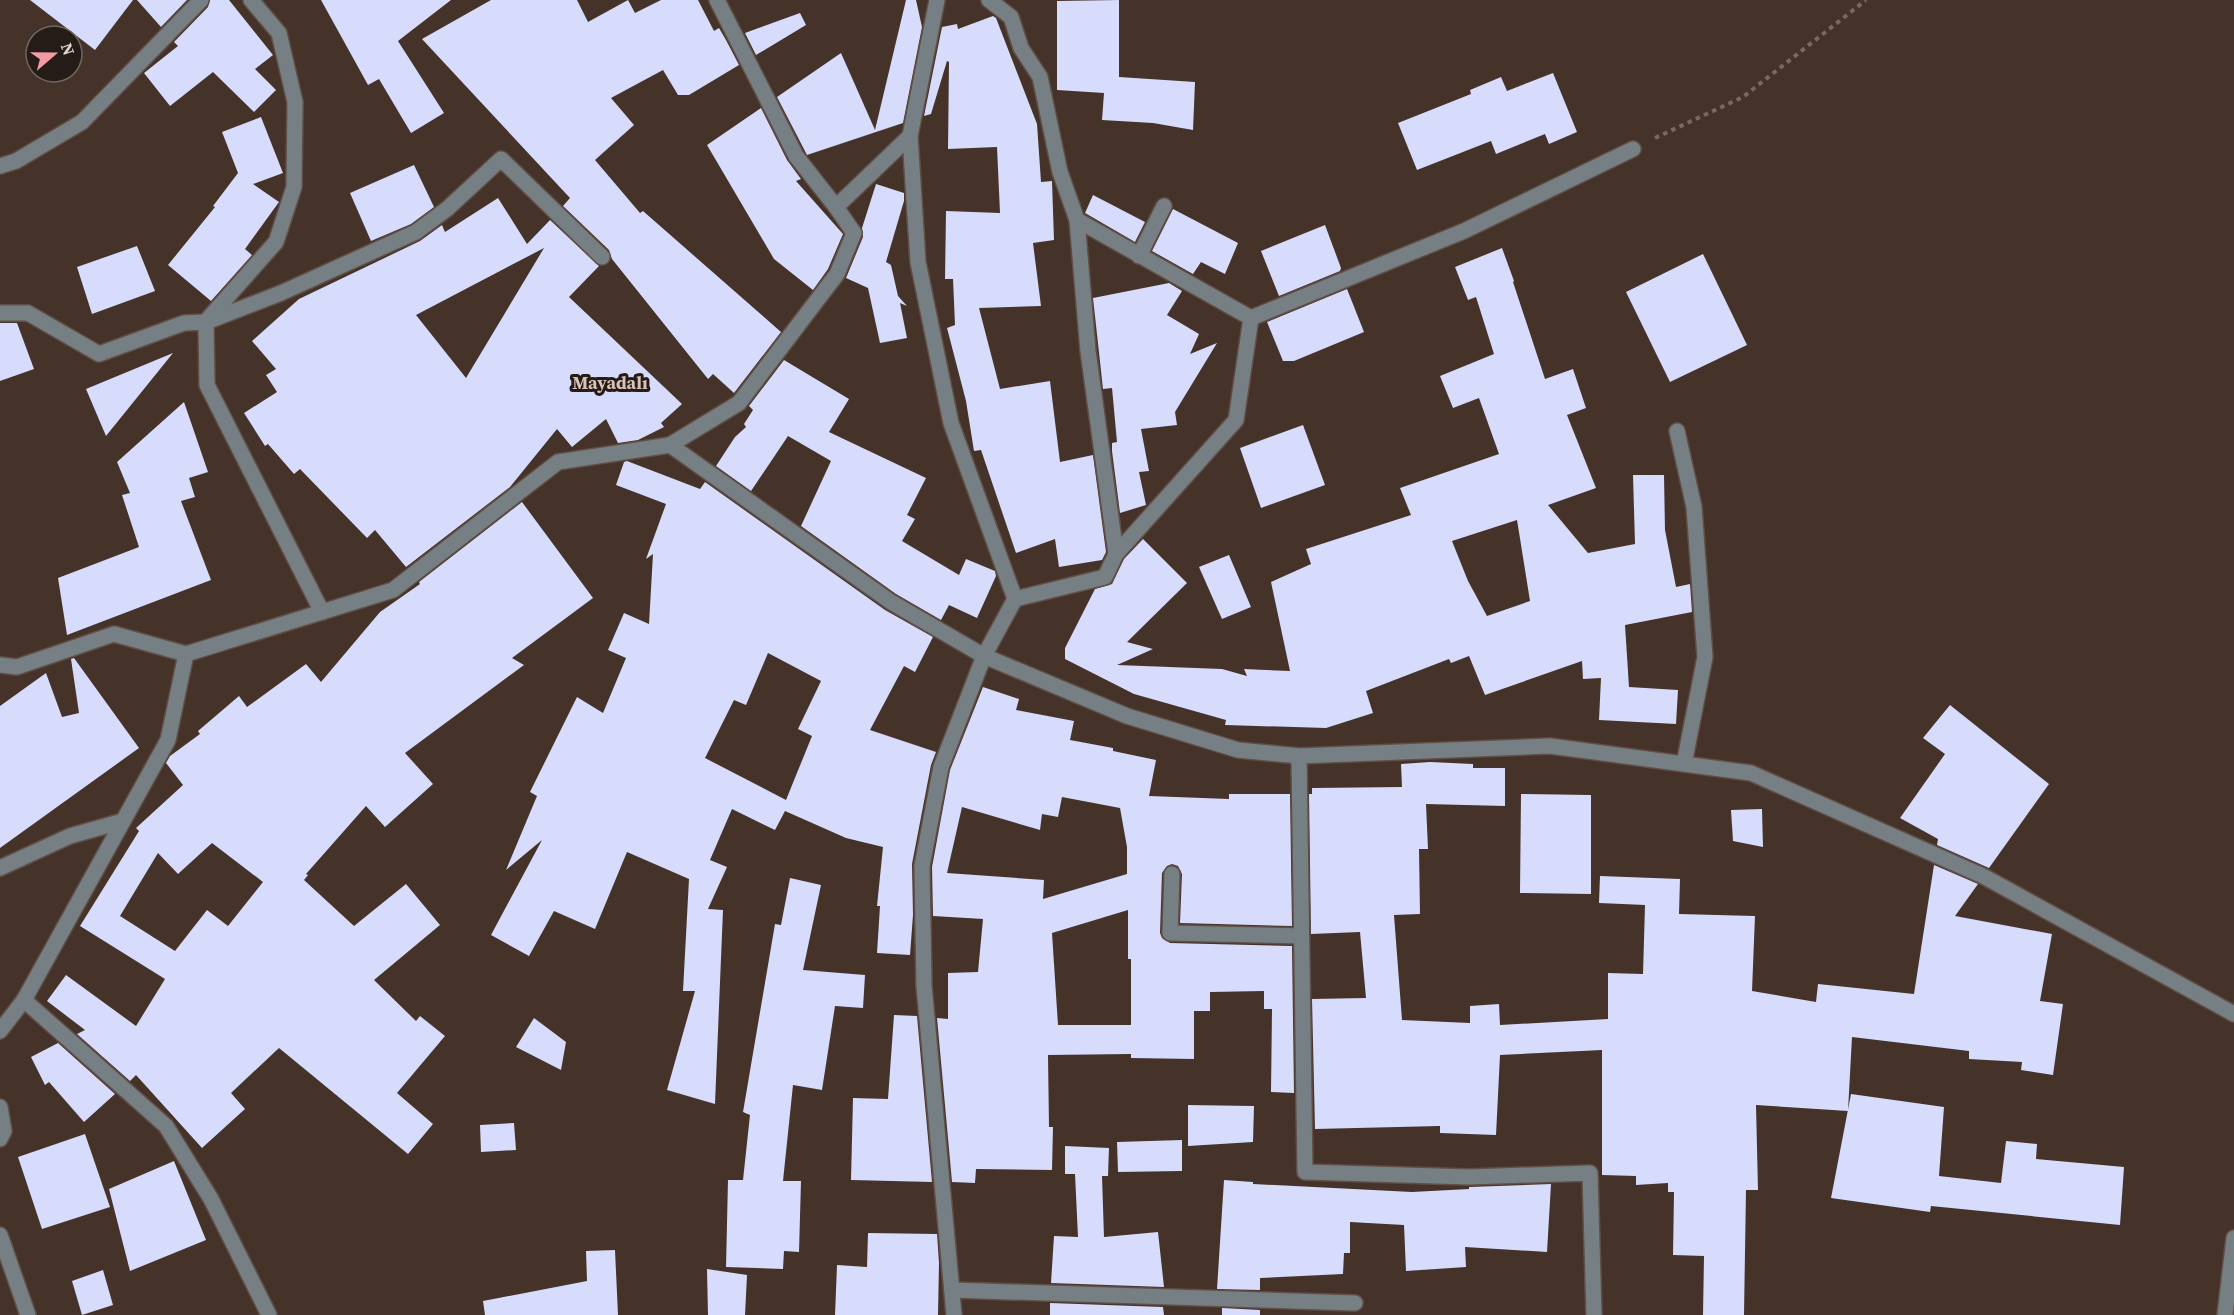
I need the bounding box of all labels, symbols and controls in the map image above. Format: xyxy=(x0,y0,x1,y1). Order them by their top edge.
north arrow xyxy=(24,24,84,84)
text: N xyxy=(56,40,81,58)
district label: Mayadalı xyxy=(572,370,648,395)

